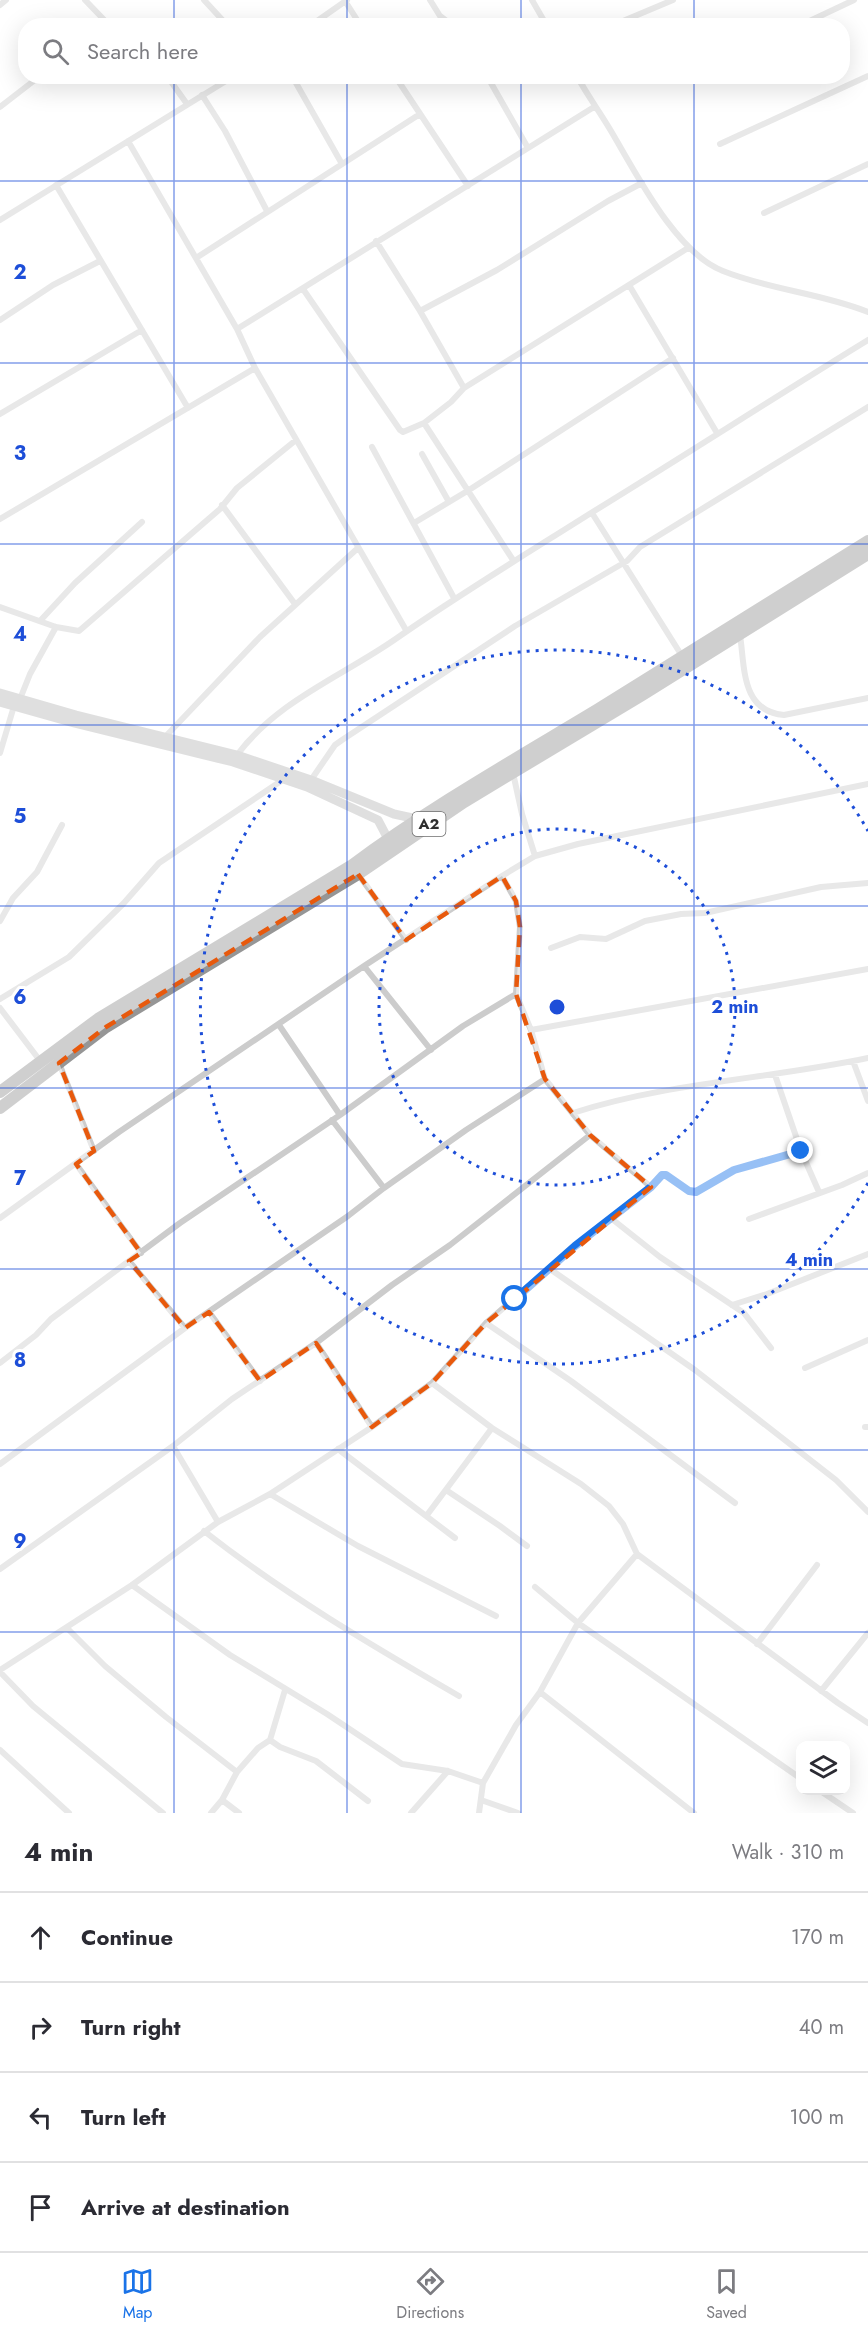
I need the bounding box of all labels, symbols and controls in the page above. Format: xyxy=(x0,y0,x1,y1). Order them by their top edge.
search box xyxy=(18,18,850,84)
icon: search xyxy=(39,35,72,68)
text: Search here xyxy=(87,35,198,67)
text: 2 xyxy=(13,258,27,287)
text: 3 xyxy=(14,439,26,468)
text: 4 xyxy=(13,620,27,649)
text: 5 xyxy=(14,802,27,831)
road number: A2 xyxy=(412,812,446,836)
text: 6 xyxy=(13,983,27,1012)
text: 2 min xyxy=(711,994,759,1020)
centre of rings xyxy=(547,997,567,1017)
route end xyxy=(787,1137,813,1163)
text: 7 xyxy=(14,1164,27,1193)
text: 4 min xyxy=(785,1247,833,1273)
route start xyxy=(501,1285,527,1311)
text: 8 xyxy=(14,1346,26,1375)
text: 9 xyxy=(13,1527,27,1556)
map controls xyxy=(796,1741,850,1795)
button: layers xyxy=(796,1741,850,1795)
text: 4 min xyxy=(24,1833,93,1871)
text: Walk · 310 m xyxy=(732,1838,844,1867)
icon: ahead xyxy=(24,1921,57,1954)
text: Continue xyxy=(81,1921,173,1953)
text: 170 m xyxy=(791,1923,844,1952)
icon: right xyxy=(24,2011,57,2044)
text: Turn right xyxy=(81,2011,181,2043)
text: 40 m xyxy=(799,2013,844,2042)
icon: left xyxy=(24,2101,57,2134)
text: Turn left xyxy=(81,2101,166,2133)
text: 100 m xyxy=(789,2103,844,2132)
icon: arrive xyxy=(24,2191,57,2224)
text: Arrive at destination xyxy=(81,2191,290,2223)
tab: Map xyxy=(121,2265,154,2324)
tab: Directions xyxy=(396,2265,464,2324)
tab: Saved xyxy=(706,2265,747,2324)

